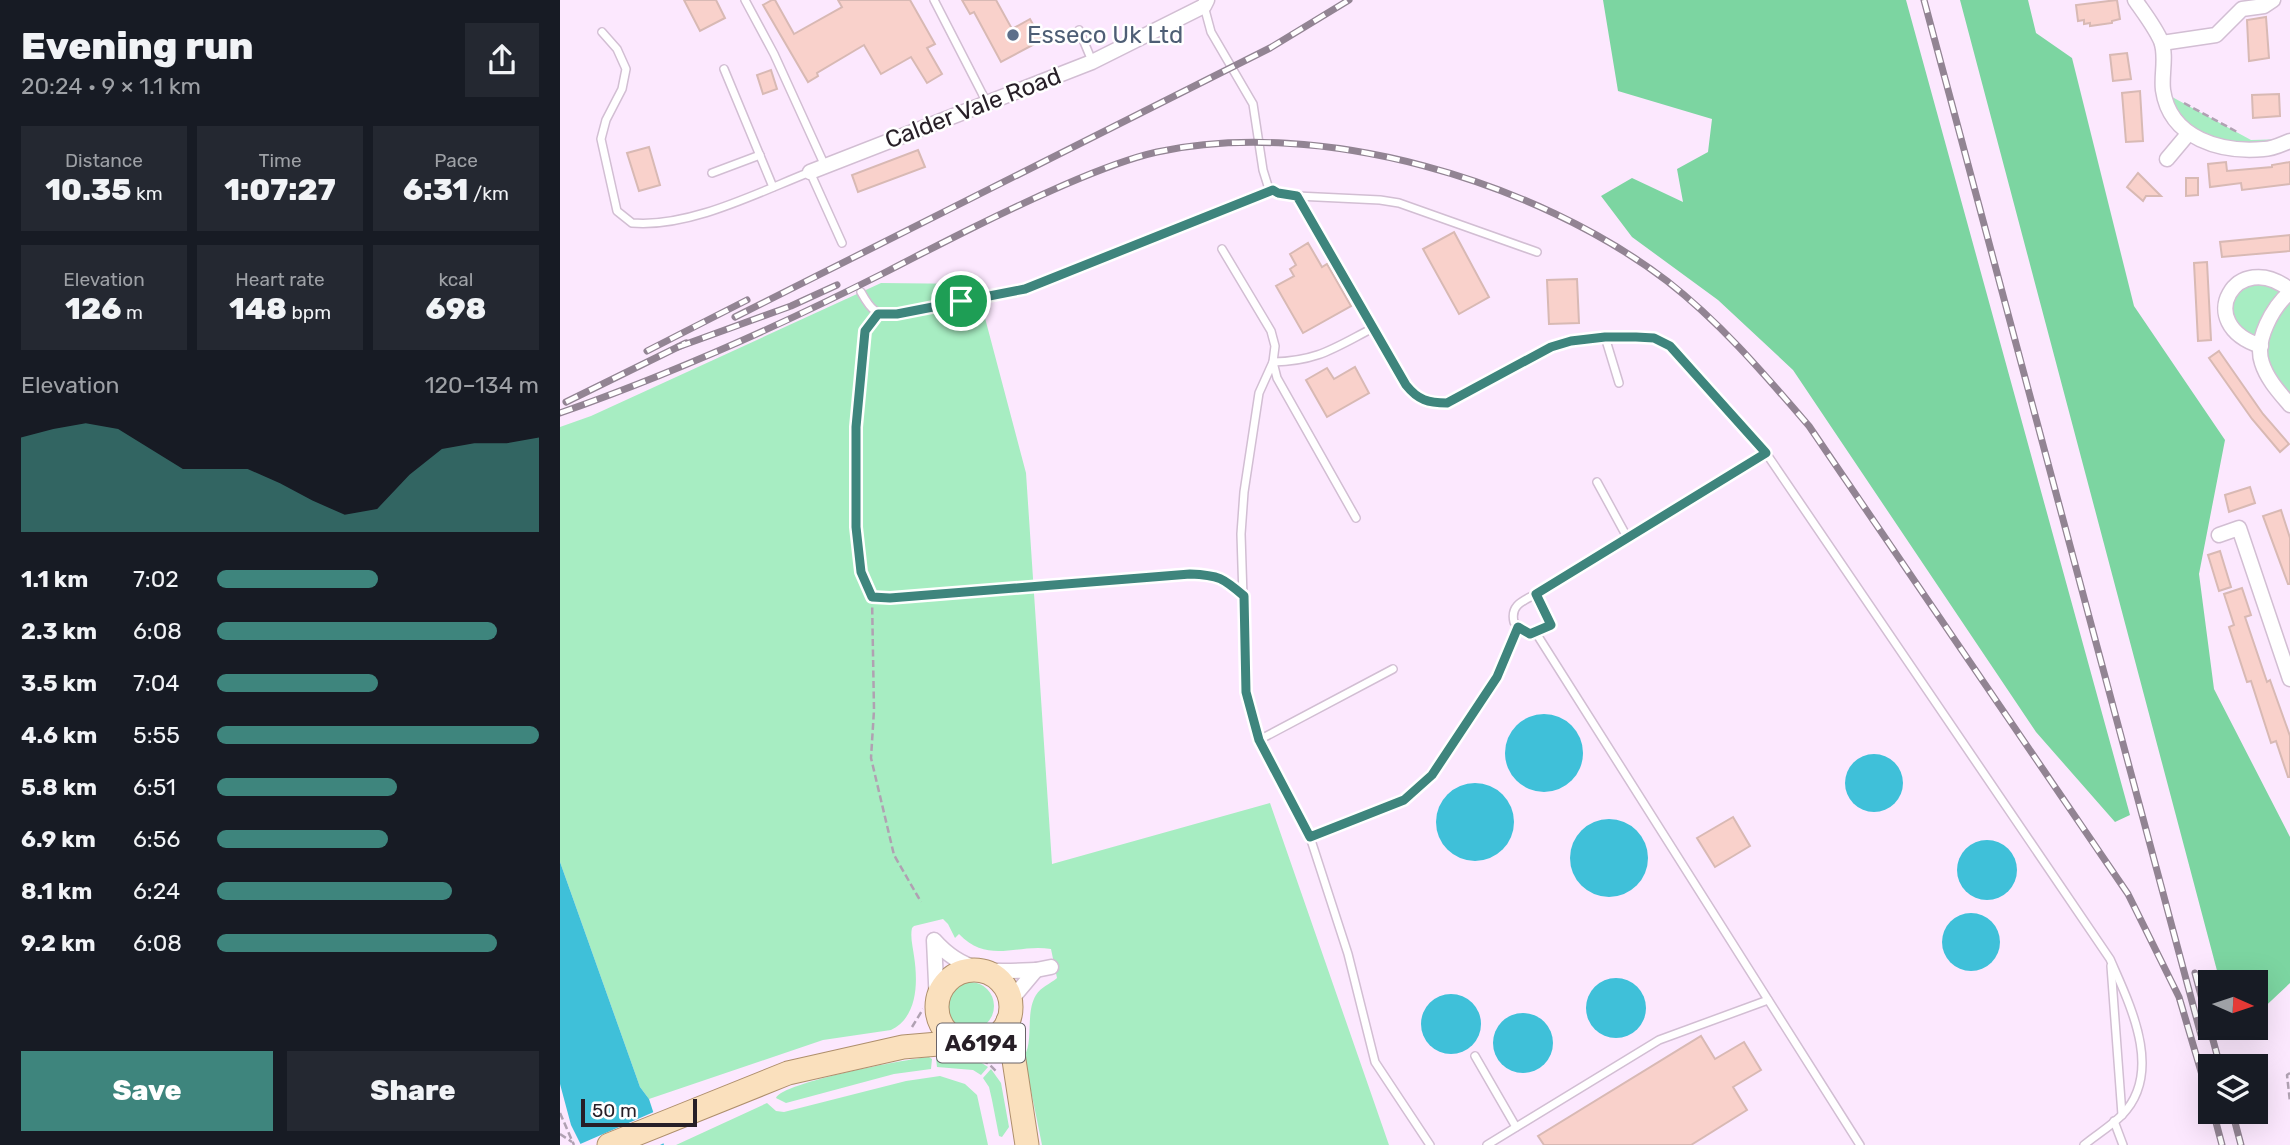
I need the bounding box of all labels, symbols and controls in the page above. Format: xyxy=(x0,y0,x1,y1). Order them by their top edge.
place label: Esseco Uk Ltd xyxy=(1027,21,1183,49)
text: Evening run xyxy=(21,23,254,69)
button: share xyxy=(465,23,539,97)
marker: Esseco Uk Ltd xyxy=(1005,27,1021,43)
street label: Calder Vale Road xyxy=(881,62,1065,154)
text: 20:24 · 9 × 1.1 km xyxy=(21,72,201,100)
text: Distance xyxy=(65,149,143,172)
text: Time xyxy=(258,149,302,172)
text: Pace xyxy=(434,149,478,172)
text: 10.35 xyxy=(45,172,131,208)
text: 1:07:27 xyxy=(224,172,336,208)
text: 6:31 xyxy=(403,172,468,208)
text: km xyxy=(131,182,163,205)
text: /km xyxy=(468,182,509,205)
text: Elevation xyxy=(63,268,145,291)
text: Heart rate xyxy=(235,268,325,291)
text: kcal xyxy=(439,268,473,291)
pin xyxy=(931,271,991,331)
icon: arrive xyxy=(942,282,980,320)
text: 126 xyxy=(65,291,121,327)
text: 148 xyxy=(229,291,287,327)
text: 698 xyxy=(426,291,486,327)
text: m xyxy=(121,301,143,324)
text: bpm xyxy=(287,301,331,324)
text: Elevation xyxy=(21,371,120,399)
text: 120–134 m xyxy=(425,371,539,399)
text: 1.1 km xyxy=(21,565,88,593)
text: 7:02 xyxy=(133,565,179,593)
text: 2.3 km xyxy=(21,617,97,645)
text: 6:08 xyxy=(133,617,182,645)
text: 3.5 km xyxy=(21,669,97,697)
text: 7:04 xyxy=(133,669,180,697)
text: 4.6 km xyxy=(21,721,97,749)
text: 5:55 xyxy=(133,721,180,749)
text: 5.8 km xyxy=(21,773,97,801)
text: 6:51 xyxy=(133,773,176,801)
text: 6.9 km xyxy=(21,825,96,853)
text: 6:56 xyxy=(133,825,180,853)
text: 8.1 km xyxy=(21,877,92,905)
text: 6:24 xyxy=(133,877,180,905)
text: 9.2 km xyxy=(21,929,95,957)
text: 6:08 xyxy=(133,929,182,957)
north arrow xyxy=(2198,970,2268,1040)
map controls xyxy=(2198,970,2268,1124)
road number: A6194 xyxy=(937,1024,1025,1062)
button: Save xyxy=(21,1051,273,1131)
button: Share xyxy=(287,1051,539,1131)
button: layers xyxy=(2198,1054,2268,1124)
scale bar xyxy=(581,1096,696,1128)
text: 50 m xyxy=(592,1099,637,1122)

